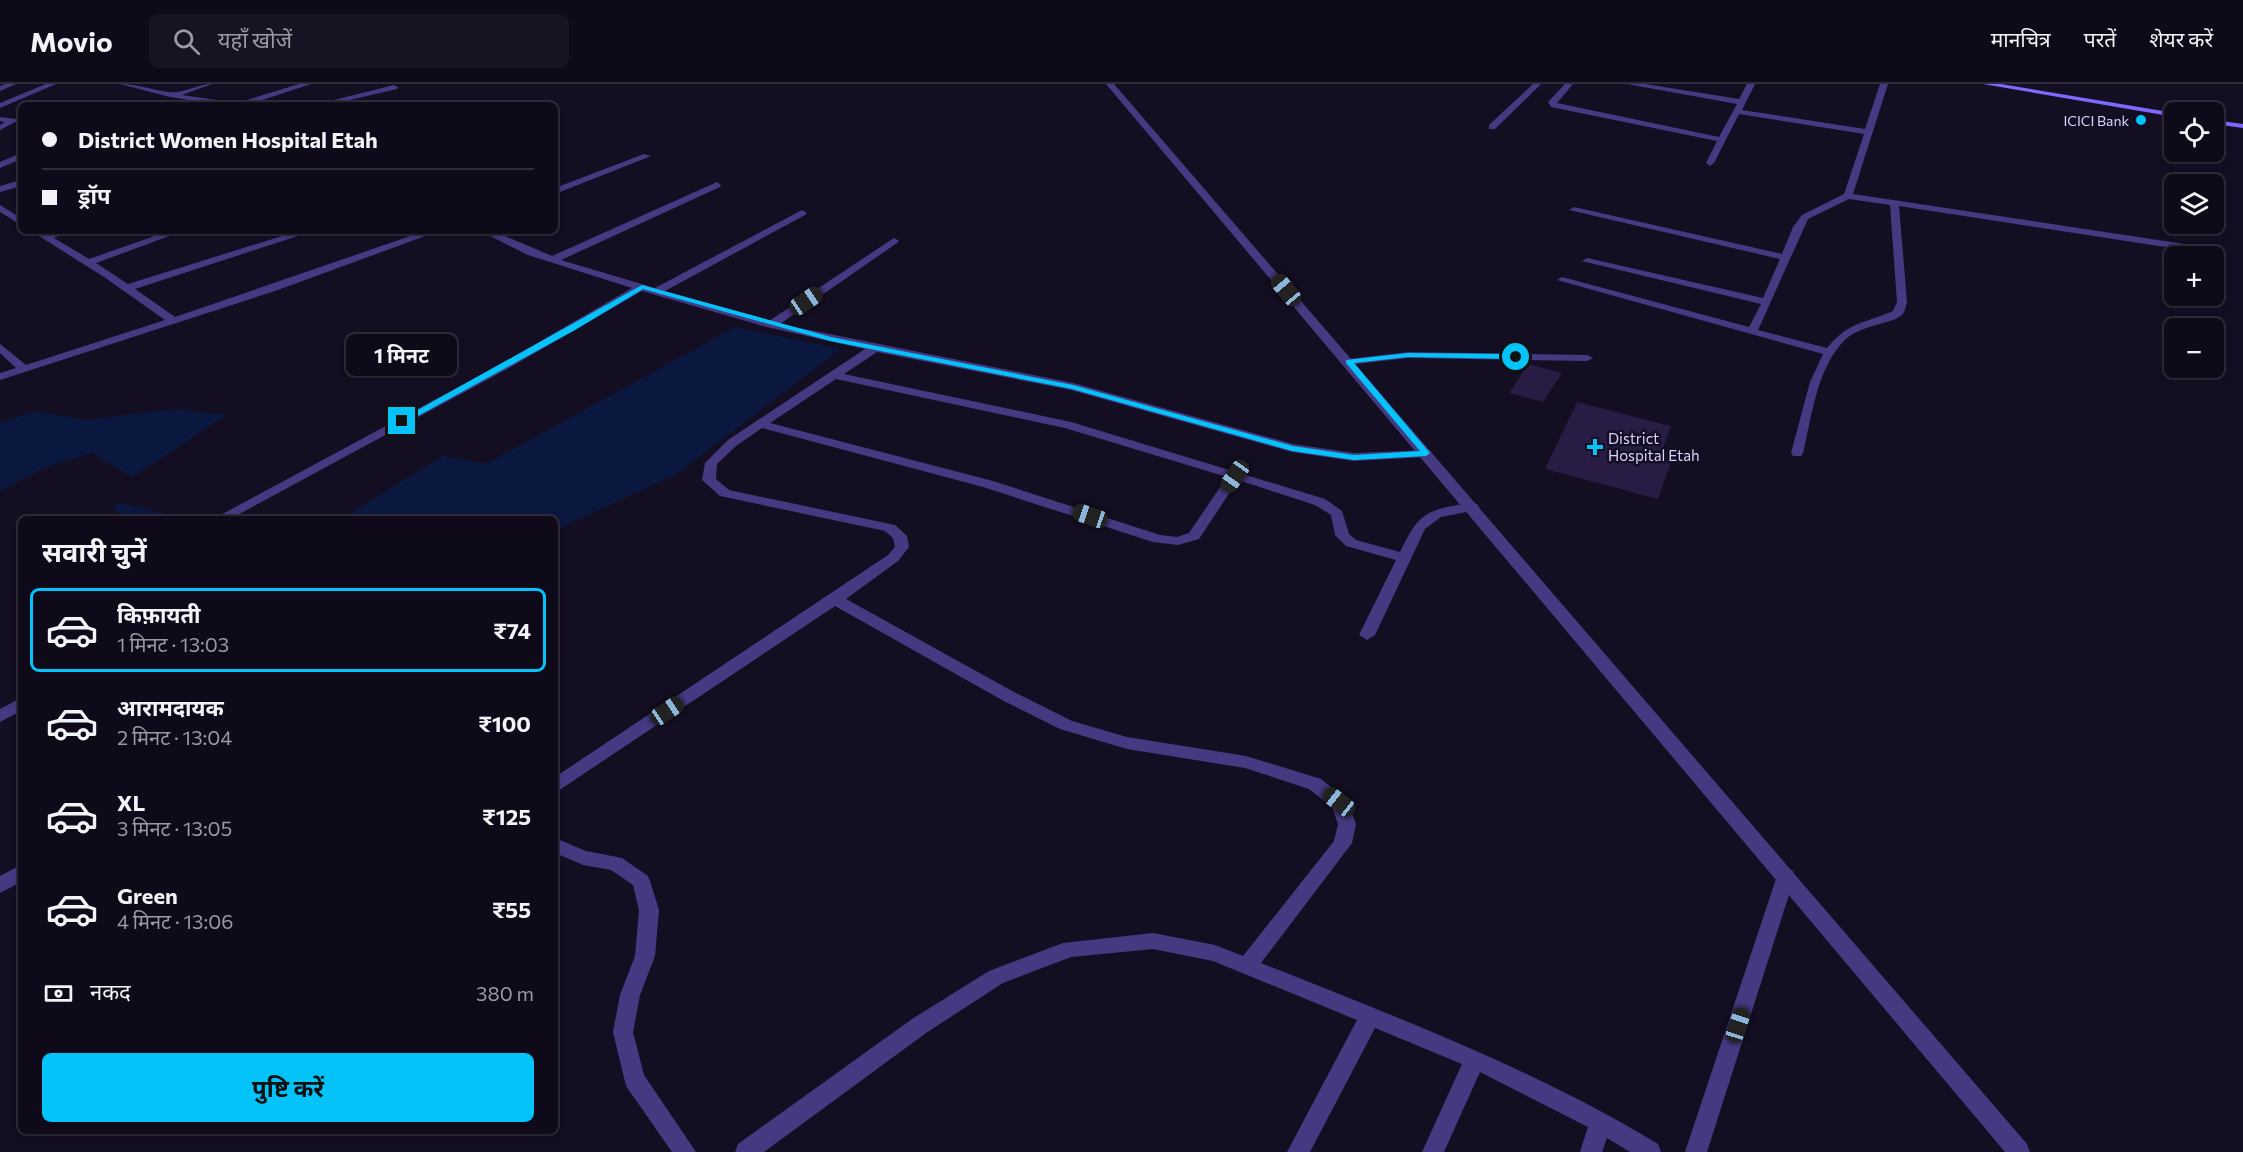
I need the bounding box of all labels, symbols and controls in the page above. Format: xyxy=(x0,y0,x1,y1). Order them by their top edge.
search box xyxy=(149,14,569,68)
text: Movio xyxy=(30,24,113,58)
icon: search xyxy=(170,25,203,58)
text: यहाँ खोजें xyxy=(218,26,292,53)
text: मानचित्र xyxy=(1991,26,2051,51)
text: परतें xyxy=(2084,26,2116,51)
text: शेयर करें xyxy=(2149,26,2213,51)
map controls xyxy=(2164,102,2224,378)
button: locate xyxy=(2164,102,2224,162)
place label: ICICI Bank xyxy=(2063,112,2129,129)
marker: ICICI Bank xyxy=(2134,113,2148,127)
text: District Women Hospital Etah xyxy=(78,126,378,153)
button: layers xyxy=(2164,174,2224,234)
text: ड्रॉप xyxy=(78,182,111,209)
button: + xyxy=(2164,246,2224,306)
car xyxy=(1268,270,1304,310)
car xyxy=(786,283,826,319)
button: − xyxy=(2164,318,2224,378)
callout: 1 मिनट xyxy=(346,334,458,376)
text: 1 मिनट xyxy=(374,343,429,367)
route start xyxy=(1502,343,1529,370)
route end xyxy=(388,407,415,434)
place label: District Hospital Etah xyxy=(1608,429,1700,464)
marker: District Hospital Etah xyxy=(1586,438,1604,456)
car xyxy=(1217,456,1253,496)
car xyxy=(1070,502,1110,530)
text: सवारी चुनें xyxy=(42,535,147,568)
text: किफ़ायती xyxy=(117,601,201,628)
icon: car xyxy=(45,603,99,657)
text: ₹74 xyxy=(493,617,531,644)
text: 1 मिनट · 13:03 xyxy=(117,632,229,656)
car xyxy=(647,693,687,729)
text: आरामदायक xyxy=(117,694,224,721)
icon: car xyxy=(45,696,99,750)
text: ₹100 xyxy=(478,710,531,737)
text: 2 मिनट · 13:04 xyxy=(117,725,232,749)
car xyxy=(1319,784,1359,820)
icon: car xyxy=(45,789,99,843)
text: XL xyxy=(117,789,145,816)
text: ₹125 xyxy=(482,803,531,830)
text: 3 मिनट · 13:05 xyxy=(117,816,232,840)
icon: car xyxy=(45,882,99,936)
text: Green xyxy=(117,882,178,909)
text: ₹55 xyxy=(492,896,531,923)
text: 4 मिनट · 13:06 xyxy=(117,909,233,933)
icon: cash xyxy=(42,977,75,1010)
text: नकद xyxy=(90,978,131,1005)
text: 380 m xyxy=(476,981,534,1005)
car xyxy=(1724,1005,1752,1045)
button: पुष्टि करें xyxy=(42,1053,534,1122)

